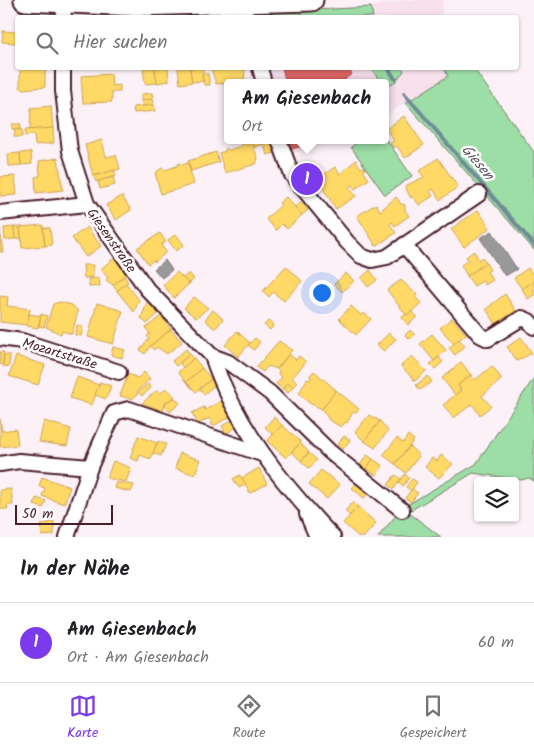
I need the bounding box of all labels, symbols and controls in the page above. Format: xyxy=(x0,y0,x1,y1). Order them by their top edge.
search box xyxy=(15,15,519,70)
text: Hier suchen xyxy=(73,28,167,58)
icon: search xyxy=(33,29,61,57)
popup xyxy=(224,79,389,144)
text: Am Giesenbach xyxy=(242,84,371,114)
text: Ort xyxy=(242,114,263,139)
water label: Giesen xyxy=(455,139,500,187)
pin: 1 xyxy=(291,160,323,198)
street label: Giesenstraße xyxy=(81,204,142,278)
your location xyxy=(309,280,335,306)
street label: Mozartstraße xyxy=(20,332,101,376)
map controls xyxy=(474,477,519,522)
button: layers xyxy=(474,477,519,522)
scale bar xyxy=(15,502,112,525)
text: 50 m xyxy=(22,503,53,525)
text: In der Nähe xyxy=(20,553,130,586)
text: Am Giesenbach xyxy=(67,615,197,645)
text: 1 xyxy=(34,630,38,655)
text: 60 m xyxy=(478,630,514,655)
text: Ort · Am Giesenbach xyxy=(67,645,209,670)
tab: Karte xyxy=(67,692,98,744)
tab: Route xyxy=(232,692,265,744)
tab: Gespeichert xyxy=(400,692,467,744)

